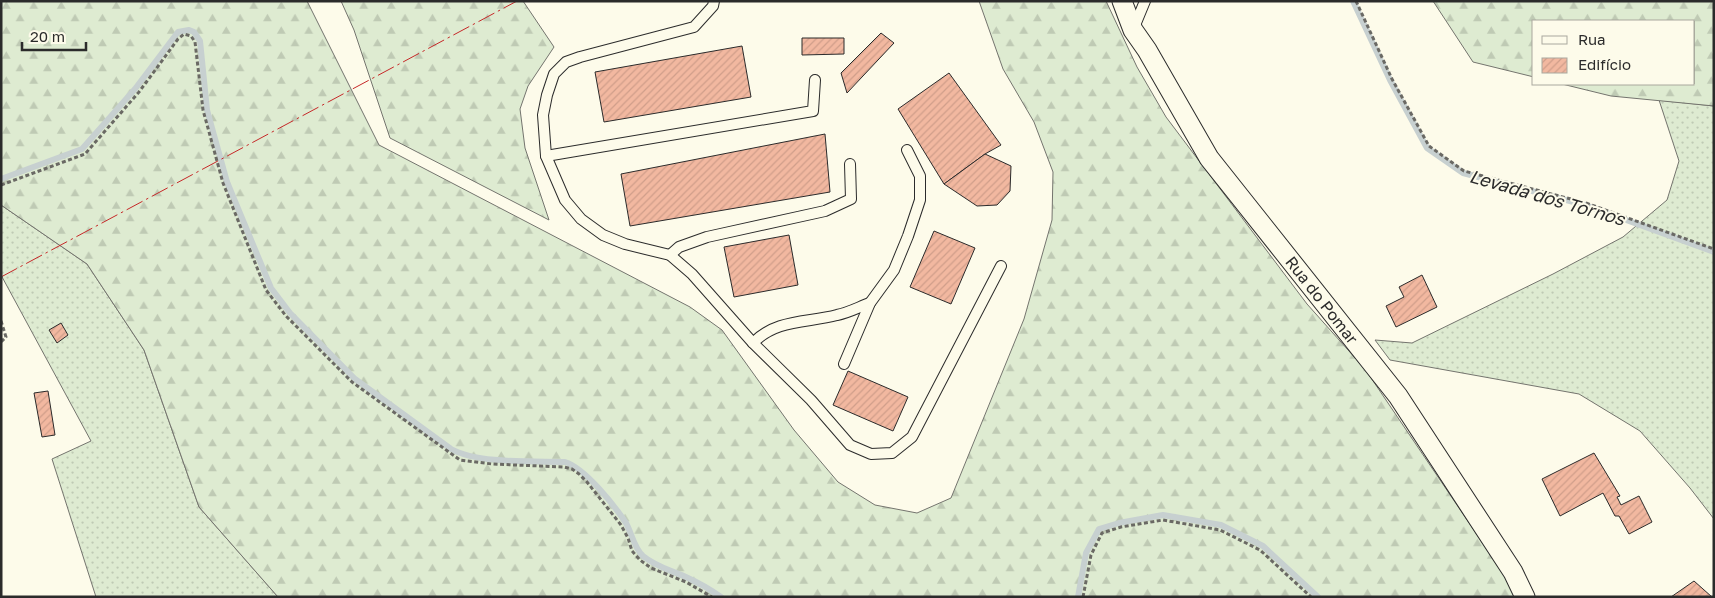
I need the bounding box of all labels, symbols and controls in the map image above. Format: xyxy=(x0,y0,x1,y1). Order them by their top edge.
scale bar xyxy=(22,20,86,52)
legend xyxy=(1532,20,1695,85)
text: 20 m xyxy=(30,27,65,45)
text: Rua xyxy=(1578,30,1605,48)
text: Edifício xyxy=(1578,55,1631,73)
water label: Levada dos Tornos xyxy=(1467,164,1629,230)
street label: Rua do Pomar xyxy=(1281,252,1363,348)

